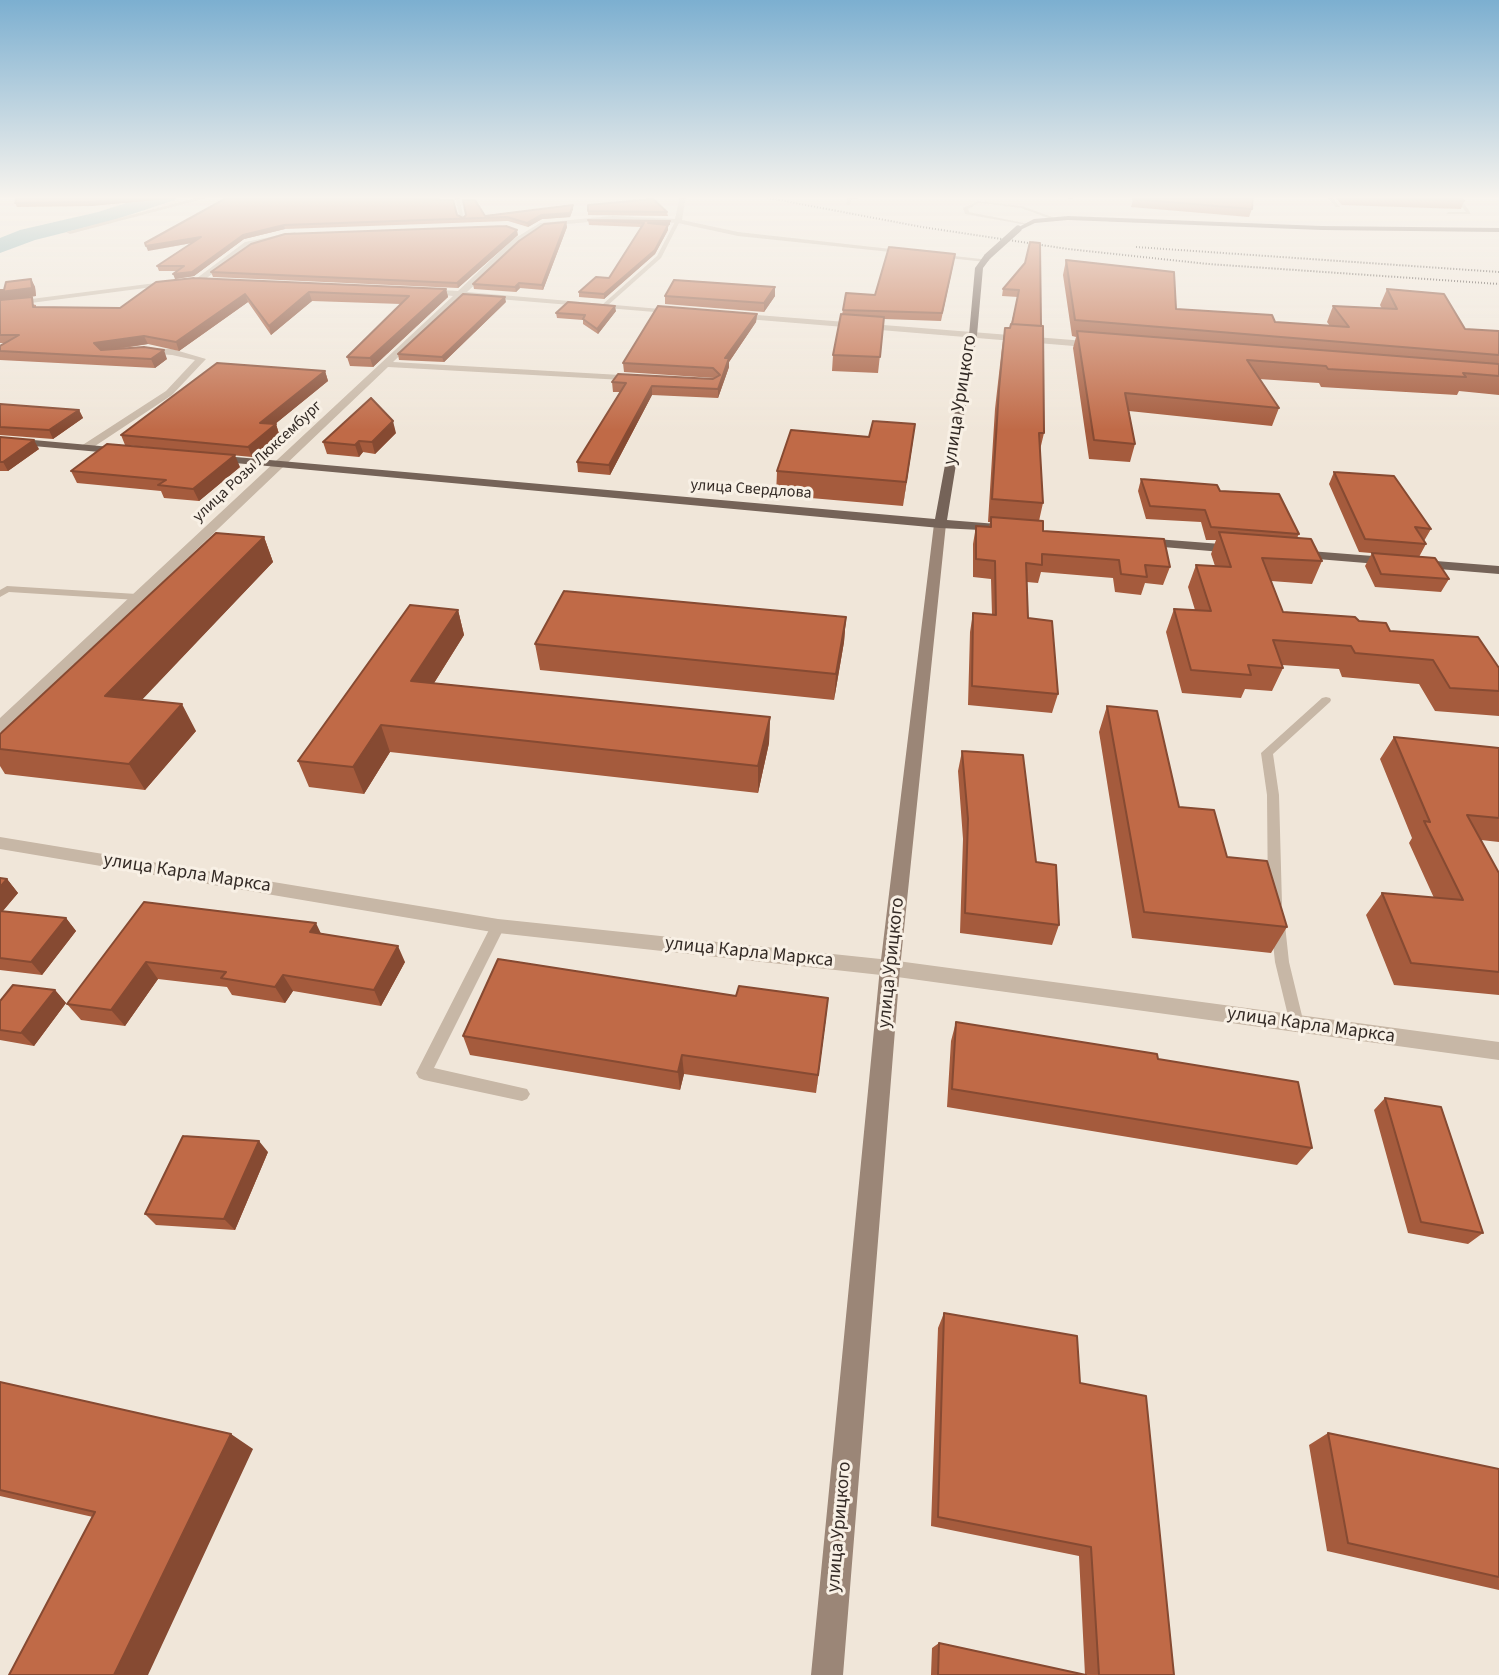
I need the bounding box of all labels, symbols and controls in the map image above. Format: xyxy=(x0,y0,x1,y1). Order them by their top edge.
street label: улица Урицкого xyxy=(939,333,983,467)
street label: улица Розы Люксембург xyxy=(189,397,327,527)
street label: улица Свердлова xyxy=(690,476,812,504)
street label: улица Карла Маркса xyxy=(102,850,272,898)
street label: улица Урицкого xyxy=(874,896,910,1030)
street label: улица Карла Маркса xyxy=(664,933,834,973)
street label: улица Карла Маркса xyxy=(1226,1003,1396,1049)
street label: улица Урицкого xyxy=(823,1461,857,1593)

